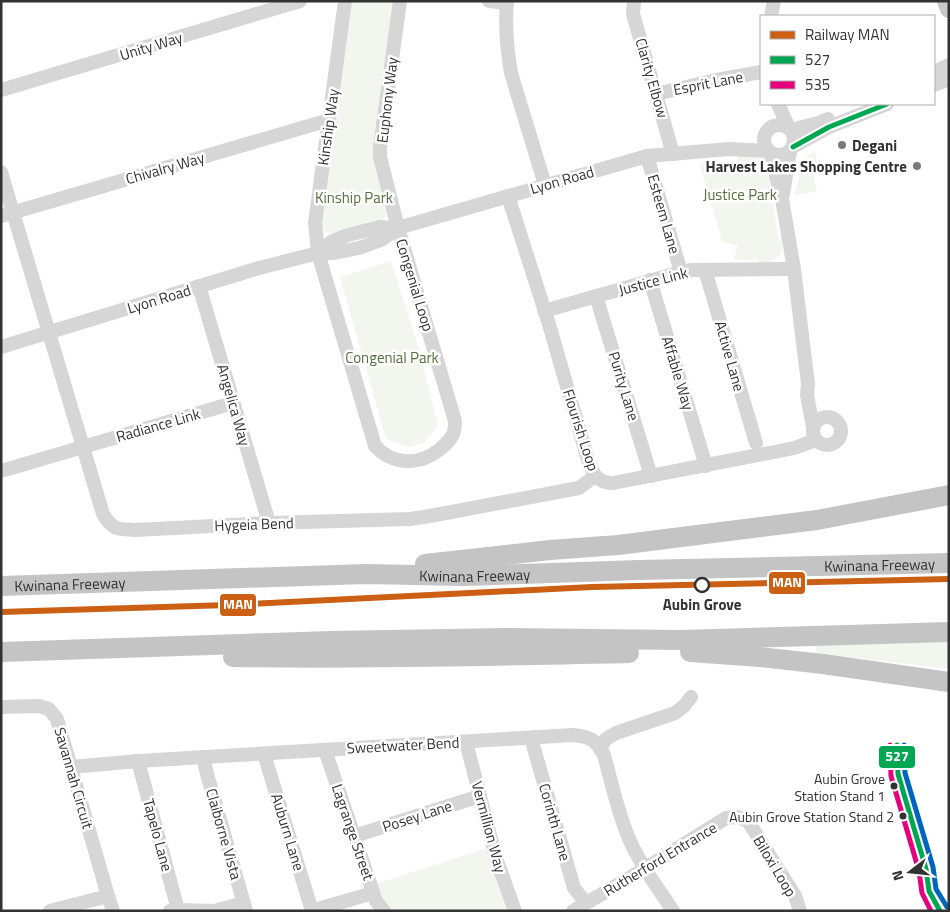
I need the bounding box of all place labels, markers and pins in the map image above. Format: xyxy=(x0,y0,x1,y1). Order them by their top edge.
place label: Degani xyxy=(852,134,897,157)
marker: Degani xyxy=(836,139,848,151)
place label: Harvest Lakes Shopping Centre xyxy=(705,155,907,178)
marker: Harvest Lakes Shopping Centre xyxy=(911,160,923,172)
marker: Aubin Grove xyxy=(694,577,710,593)
place label: Aubin Grove xyxy=(663,593,742,616)
place label: Aubin Grove Station Stand 1 xyxy=(794,768,885,806)
marker: Aubin Grove Station Stand 1 xyxy=(889,781,899,791)
place label: Aubin Grove Station Stand 2 xyxy=(729,806,894,827)
marker: Aubin Grove Station Stand 2 xyxy=(898,811,908,821)

